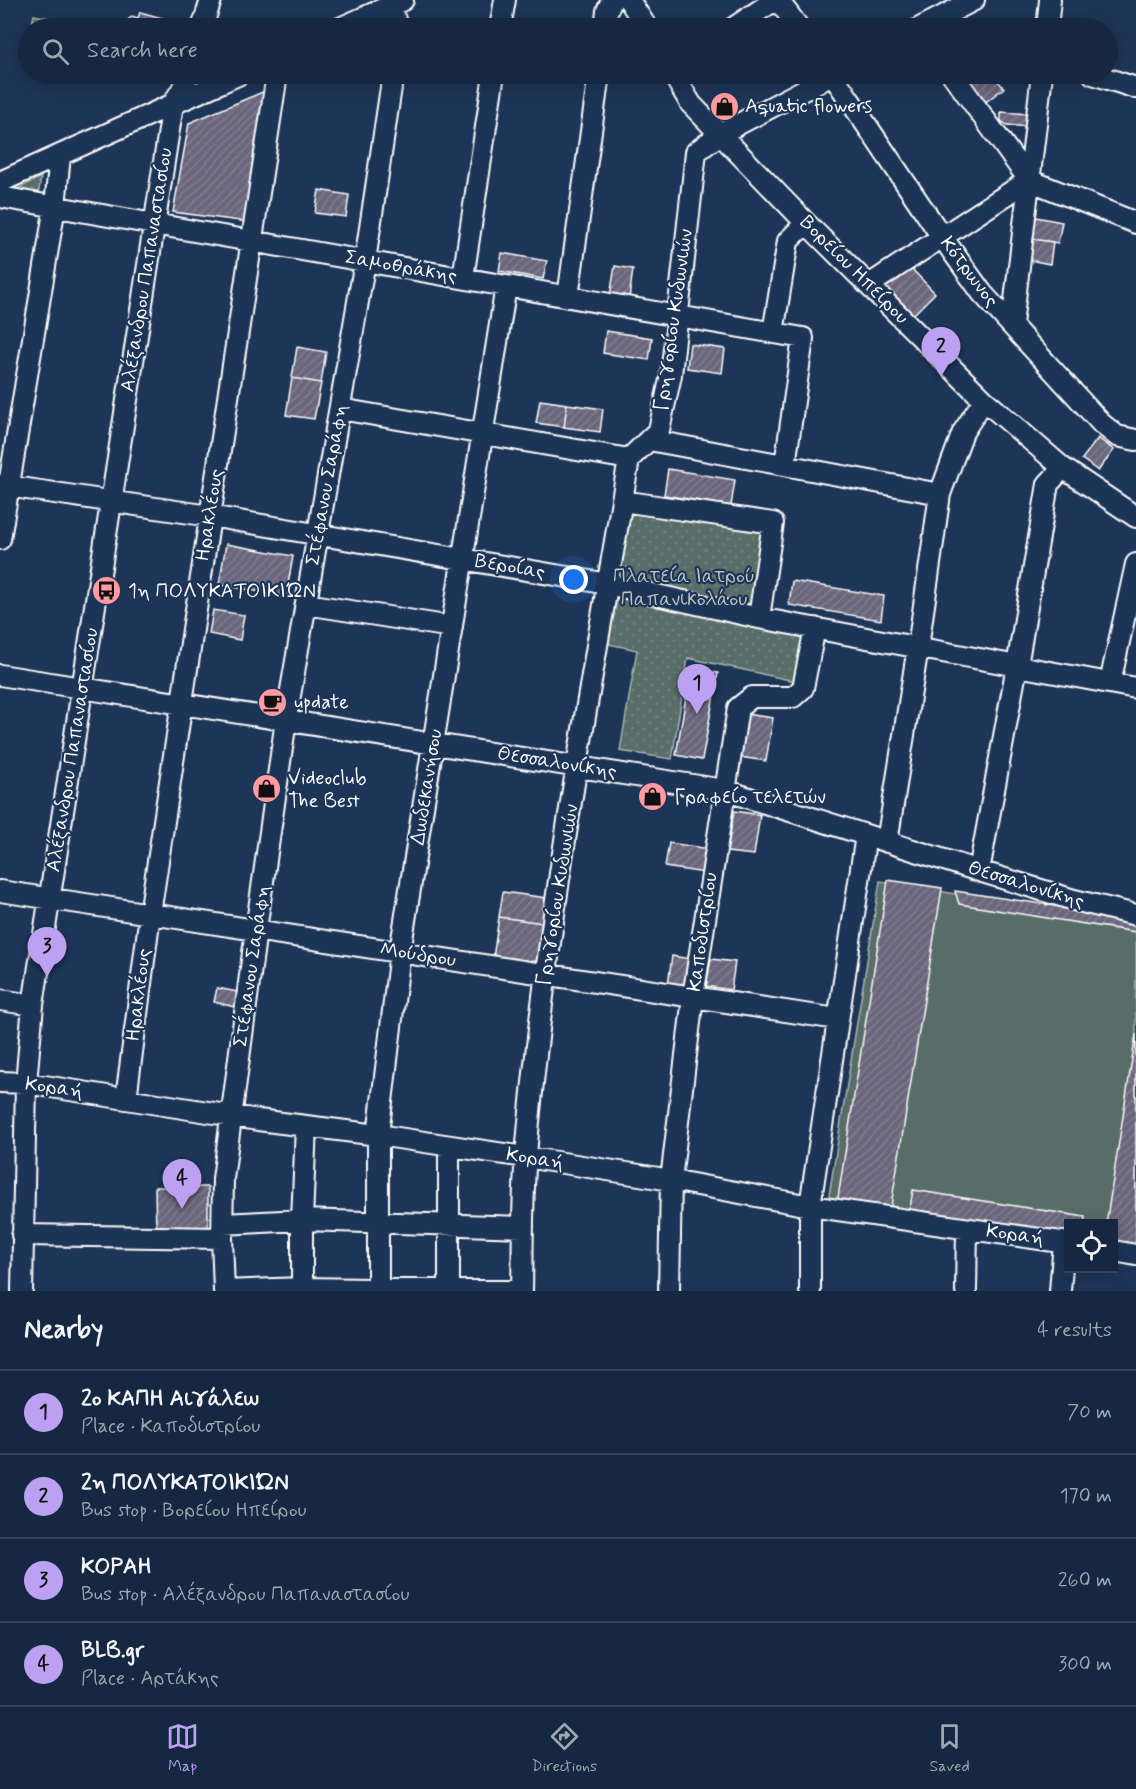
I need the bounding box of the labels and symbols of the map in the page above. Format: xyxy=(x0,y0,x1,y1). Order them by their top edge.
shop icon: Aquatic flowers xyxy=(708,90,740,122)
place label: Aquatic flowers xyxy=(745,93,873,120)
street label: Αλέξανδρου Παπαναστασίου xyxy=(114,146,180,394)
street label: Βορείου Ηπείρου xyxy=(794,210,914,330)
street label: Γρηγορίου Κυδωνιών xyxy=(648,227,700,413)
street label: Κότρωνος xyxy=(933,231,1005,313)
street label: Σαμοθράκης xyxy=(343,244,459,290)
pin: 2 xyxy=(922,328,960,377)
street label: Στέφανου Σαράφη xyxy=(300,402,354,568)
street label: Ηρακλέους xyxy=(189,467,231,563)
street label: Βεροίας xyxy=(473,548,547,586)
park label: Πλατεία Ιατρού Παπανικολάου xyxy=(613,563,755,613)
your location xyxy=(559,565,588,594)
bus stop icon: 1η ΠΟΛΥΚΑΤΟΙΚΙΏΝ xyxy=(91,575,123,607)
place label: 1η ΠΟΛΥΚΑΤΟΙΚΙΏΝ xyxy=(128,578,316,605)
street label: Αλέξανδρου Παπαναστασίου xyxy=(40,626,106,874)
pin: 1 xyxy=(678,664,716,714)
cafe icon: update xyxy=(257,686,289,718)
place label: update xyxy=(294,689,349,716)
street label: Δωδεκανήσου xyxy=(405,727,449,847)
street label: Θεσσαλονίκης xyxy=(495,740,619,786)
place label: Videoclub The Best xyxy=(288,765,367,815)
shop icon: Videoclub The Best xyxy=(251,773,283,805)
shop icon: Γραφείο τελετών xyxy=(637,781,669,813)
place label: Γραφείο τελετών xyxy=(674,784,826,811)
street label: Γρηγορίου Κυδωνιών xyxy=(530,802,586,988)
street label: Θεσσαλονίκης xyxy=(964,854,1088,916)
street label: Καποδιστρίου xyxy=(681,871,725,993)
street label: Στέφανου Σαράφη xyxy=(227,883,277,1049)
pin: 3 xyxy=(28,928,66,977)
street label: Μούδρου xyxy=(378,936,458,974)
street label: Ηρακλέους xyxy=(120,947,158,1043)
street label: Κοραή xyxy=(23,1071,85,1105)
street label: Κοραή xyxy=(504,1141,566,1177)
pin: 4 xyxy=(162,1160,201,1209)
street label: Κοραή xyxy=(984,1218,1046,1252)

